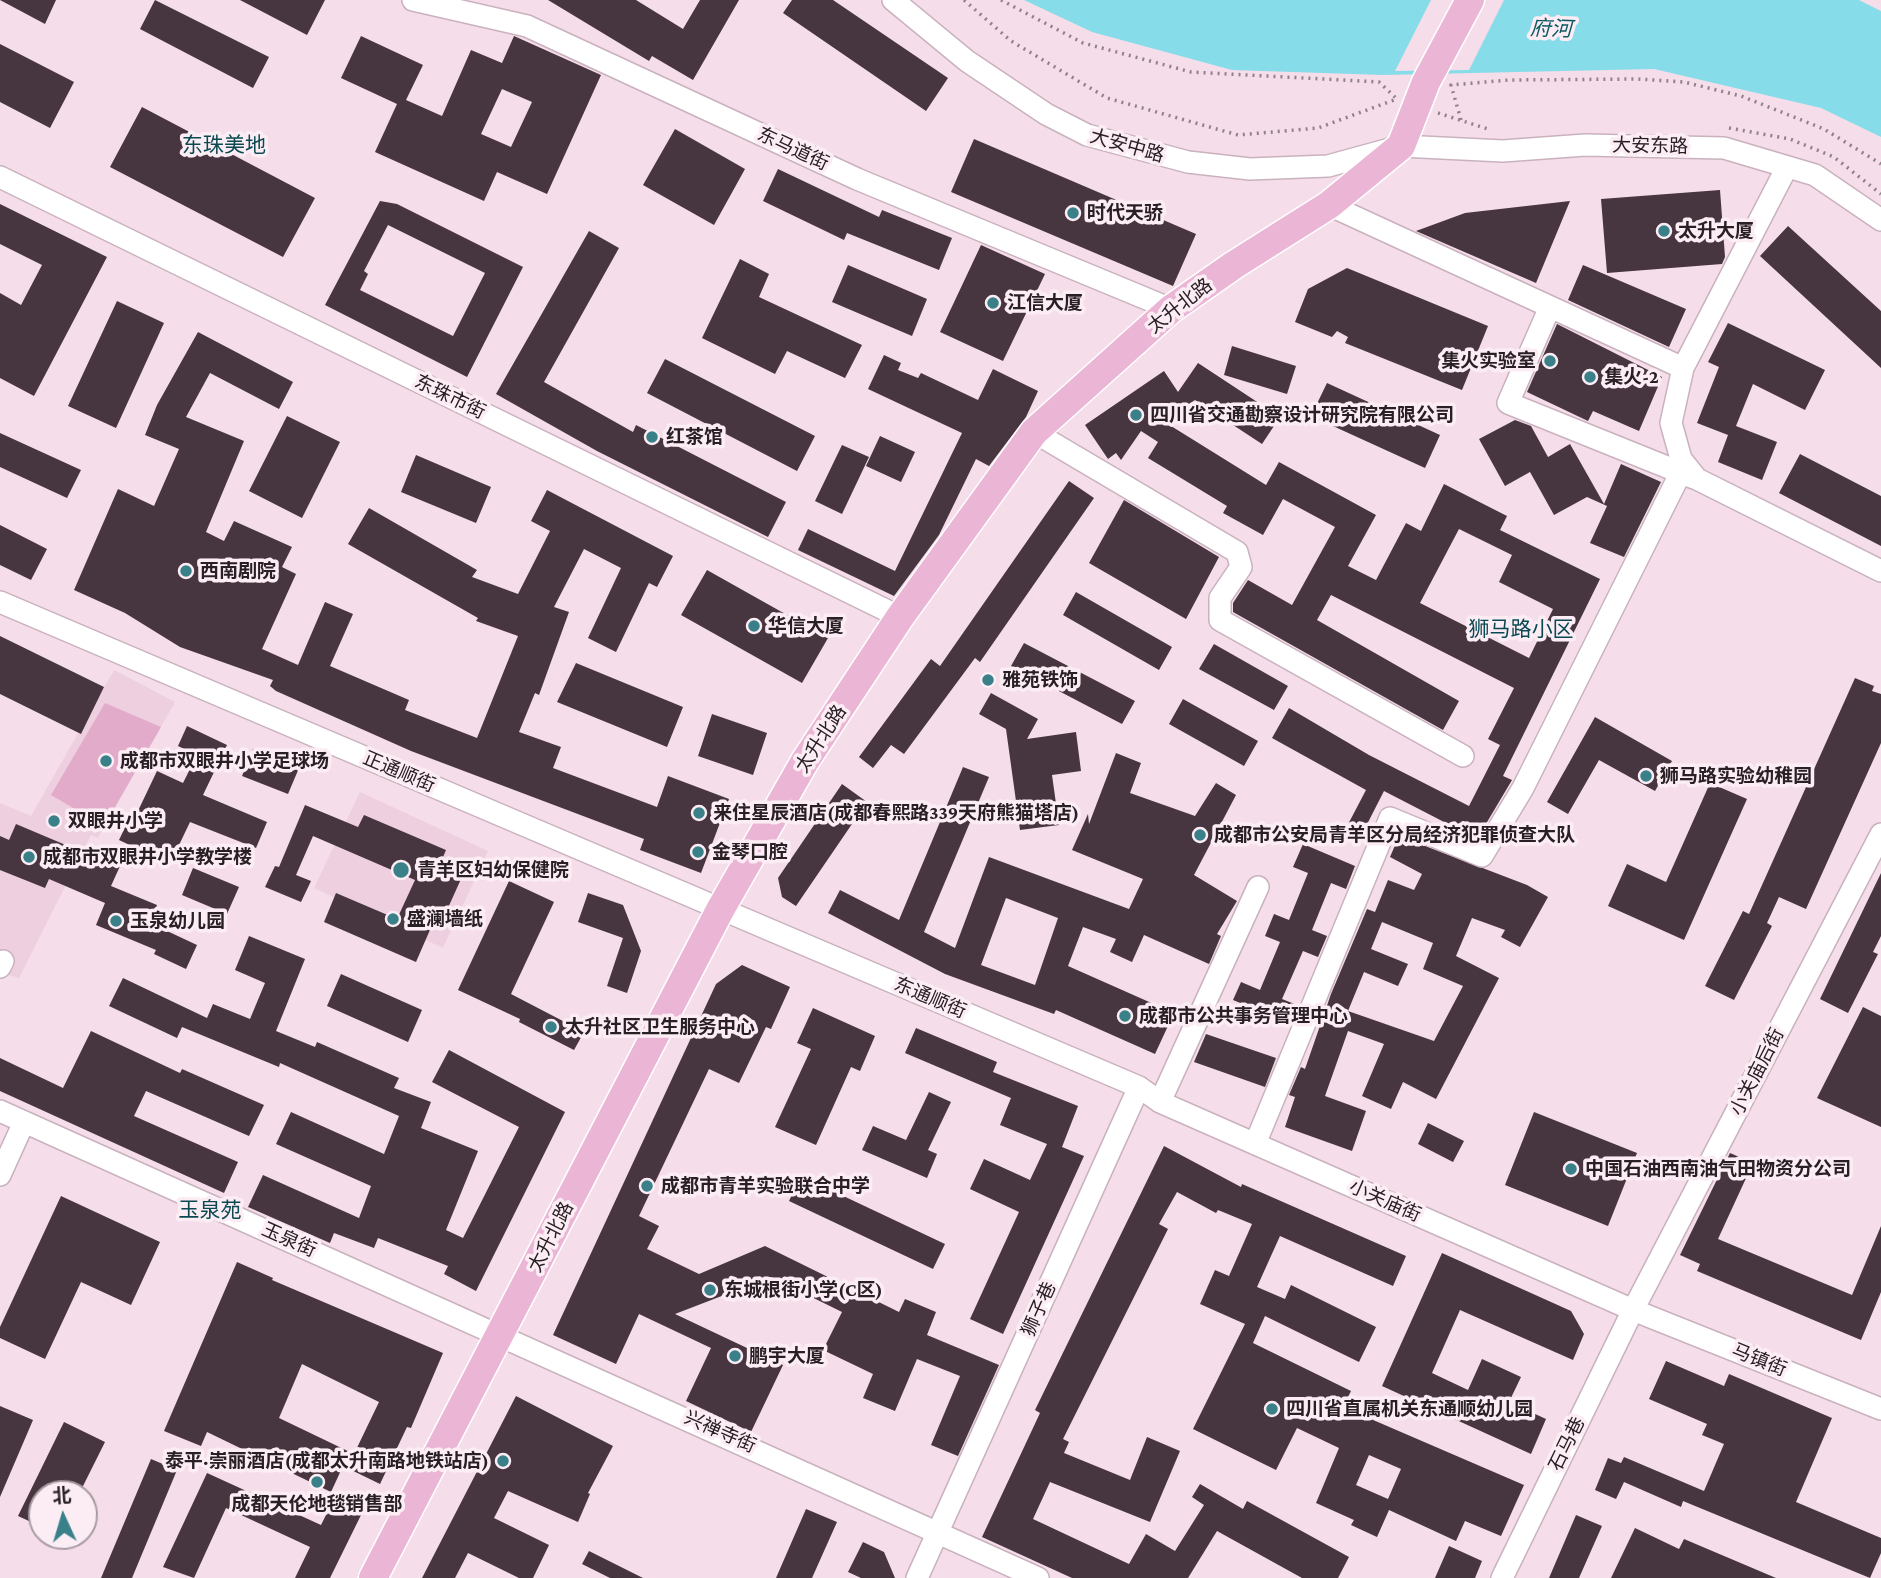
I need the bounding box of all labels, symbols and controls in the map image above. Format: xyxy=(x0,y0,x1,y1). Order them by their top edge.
water label: 府河 xyxy=(1530,16,1572,42)
street label: 东马道街 xyxy=(754,123,832,175)
street label: 大安中路 xyxy=(1087,125,1167,167)
district label: 东珠美地 xyxy=(182,133,266,159)
street label: 大安东路 xyxy=(1612,134,1688,158)
place label: 时代天骄 xyxy=(1087,202,1163,224)
marker: 时代天骄 xyxy=(1065,205,1081,221)
place label: 太升大厦 xyxy=(1678,220,1754,242)
marker: 太升大厦 xyxy=(1656,223,1672,239)
street label: 太升北路 xyxy=(1143,274,1217,338)
place label: 江信大厦 xyxy=(1007,292,1083,314)
marker: 江信大厦 xyxy=(985,295,1001,311)
place label: 集火实验室 xyxy=(1441,350,1536,372)
marker: 集火实验室 xyxy=(1542,353,1558,369)
place label: 集火-2 xyxy=(1604,366,1659,388)
marker: 集火-2 xyxy=(1582,369,1598,385)
street label: 东珠市街 xyxy=(411,370,489,424)
place label: 四川省交通勘察设计研究院有限公司 xyxy=(1150,404,1454,426)
marker: 四川省交通勘察设计研究院有限公司 xyxy=(1128,407,1144,423)
place label: 红茶馆 xyxy=(666,426,723,448)
marker: 红茶馆 xyxy=(644,429,660,445)
place label: 西南剧院 xyxy=(200,560,276,582)
marker: 西南剧院 xyxy=(178,563,194,579)
place label: 华信大厦 xyxy=(768,615,844,637)
district label: 狮马路小区 xyxy=(1469,617,1573,643)
marker: 华信大厦 xyxy=(746,618,762,634)
place label: 雅苑铁饰 xyxy=(1002,669,1078,691)
marker: 雅苑铁饰 xyxy=(980,672,996,688)
street label: 太升北路 xyxy=(791,701,851,777)
street label: 正通顺街 xyxy=(360,747,438,797)
place label: 成都市双眼井小学足球场 xyxy=(120,750,329,772)
marker: 成都市双眼井小学足球场 xyxy=(98,753,114,769)
place label: 狮马路实验幼稚园 xyxy=(1660,765,1812,787)
marker: 狮马路实验幼稚园 xyxy=(1638,768,1654,784)
place label: 来住星辰酒店(成都春熙路339天府熊猫塔店) xyxy=(713,802,1079,824)
marker: 来住星辰酒店(成都春熙路339天府熊猫塔店) xyxy=(691,805,707,821)
place label: 双眼井小学 xyxy=(68,810,163,832)
marker: 双眼井小学 xyxy=(46,813,62,829)
place label: 成都市公安局青羊区分局经济犯罪侦查大队 xyxy=(1214,824,1575,846)
marker: 成都市公安局青羊区分局经济犯罪侦查大队 xyxy=(1192,827,1208,843)
place label: 金琴口腔 xyxy=(712,841,788,863)
marker: 金琴口腔 xyxy=(690,844,706,860)
place label: 成都市双眼井小学教学楼 xyxy=(43,846,252,868)
marker: 成都市双眼井小学教学楼 xyxy=(21,849,37,865)
place label: 青羊区妇幼保健院 xyxy=(417,859,569,881)
marker: 青羊区妇幼保健院 xyxy=(391,860,411,880)
place label: 盛澜墙纸 xyxy=(407,908,483,930)
place label: 玉泉幼儿园 xyxy=(130,910,225,932)
marker: 盛澜墙纸 xyxy=(385,911,401,927)
marker: 玉泉幼儿园 xyxy=(108,913,124,929)
street label: 东通顺街 xyxy=(891,973,969,1023)
place label: 成都市公共事务管理中心 xyxy=(1139,1005,1348,1027)
marker: 成都市公共事务管理中心 xyxy=(1117,1008,1133,1024)
place label: 太升社区卫生服务中心 xyxy=(565,1016,755,1038)
marker: 太升社区卫生服务中心 xyxy=(543,1019,559,1035)
street label: 小关庙后街 xyxy=(1725,1025,1789,1119)
place label: 中国石油西南油气田物资分公司 xyxy=(1585,1158,1851,1180)
marker: 中国石油西南油气田物资分公司 xyxy=(1563,1161,1579,1177)
place label: 成都市青羊实验联合中学 xyxy=(661,1175,870,1197)
street label: 小关庙街 xyxy=(1346,1175,1424,1227)
marker: 成都市青羊实验联合中学 xyxy=(639,1178,655,1194)
district label: 玉泉苑 xyxy=(179,1198,241,1224)
street label: 太升北路 xyxy=(524,1198,578,1276)
street label: 玉泉街 xyxy=(258,1218,320,1262)
street label: 狮子巷 xyxy=(1017,1278,1061,1340)
place label: 东城根街小学(C区) xyxy=(724,1279,883,1301)
marker: 东城根街小学(C区) xyxy=(702,1282,718,1298)
street label: 马镇街 xyxy=(1728,1339,1790,1381)
place label: 鹏宇大厦 xyxy=(749,1345,825,1367)
marker: 鹏宇大厦 xyxy=(727,1348,743,1364)
place label: 四川省直属机关东通顺幼儿园 xyxy=(1286,1398,1533,1420)
marker: 四川省直属机关东通顺幼儿园 xyxy=(1264,1401,1280,1417)
street label: 兴禅寺街 xyxy=(681,1406,759,1458)
street label: 石马巷 xyxy=(1544,1413,1590,1475)
place label: 泰平·崇丽酒店(成都太升南路地铁站店) xyxy=(165,1450,489,1472)
marker: 泰平·崇丽酒店(成都太升南路地铁站店) xyxy=(495,1453,511,1469)
marker: 成都天伦地毯销售部 xyxy=(309,1474,325,1490)
north arrow xyxy=(28,1480,98,1550)
text: 北 xyxy=(51,1484,72,1507)
place label: 成都天伦地毯销售部 xyxy=(232,1493,402,1515)

